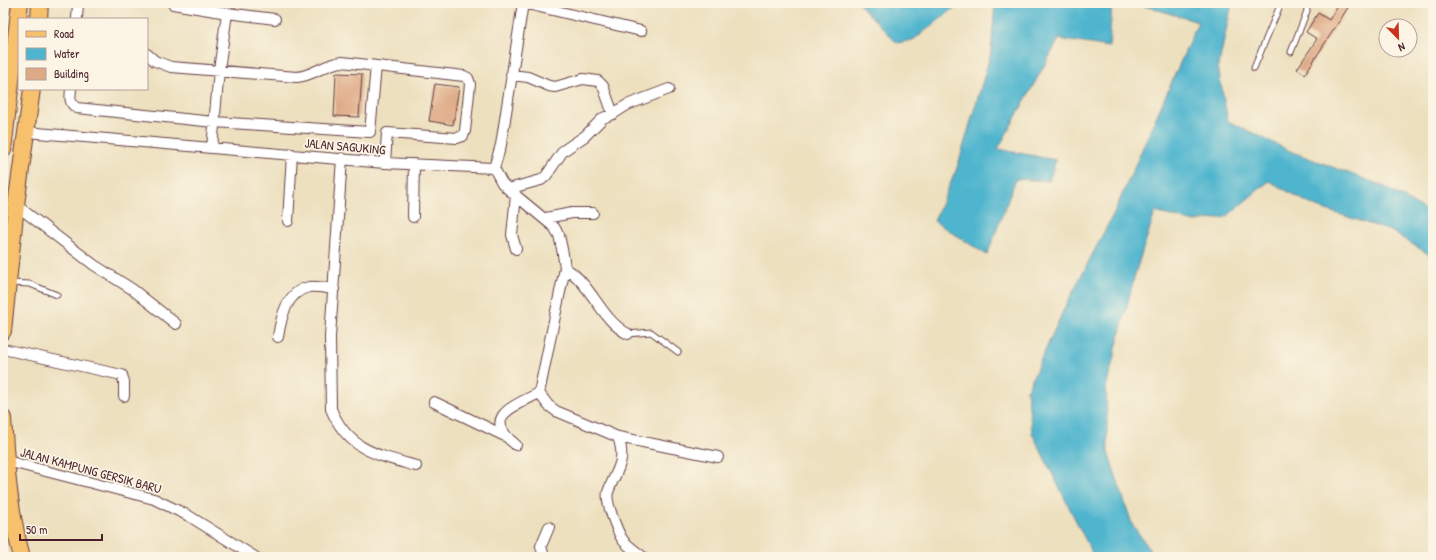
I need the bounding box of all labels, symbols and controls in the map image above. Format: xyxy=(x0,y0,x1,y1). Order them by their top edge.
legend xyxy=(18,18,148,90)
north arrow xyxy=(1378,18,1418,58)
text: Road xyxy=(54,25,74,42)
text: N xyxy=(1396,40,1407,55)
text: Water xyxy=(54,45,80,62)
text: Building xyxy=(54,65,89,82)
street label: JALAN SAGUKING xyxy=(304,134,387,159)
street label: JALAN KAMPUNG GERSIK BARU xyxy=(18,442,164,498)
scale bar xyxy=(20,516,102,542)
text: 50 m xyxy=(26,521,47,538)

